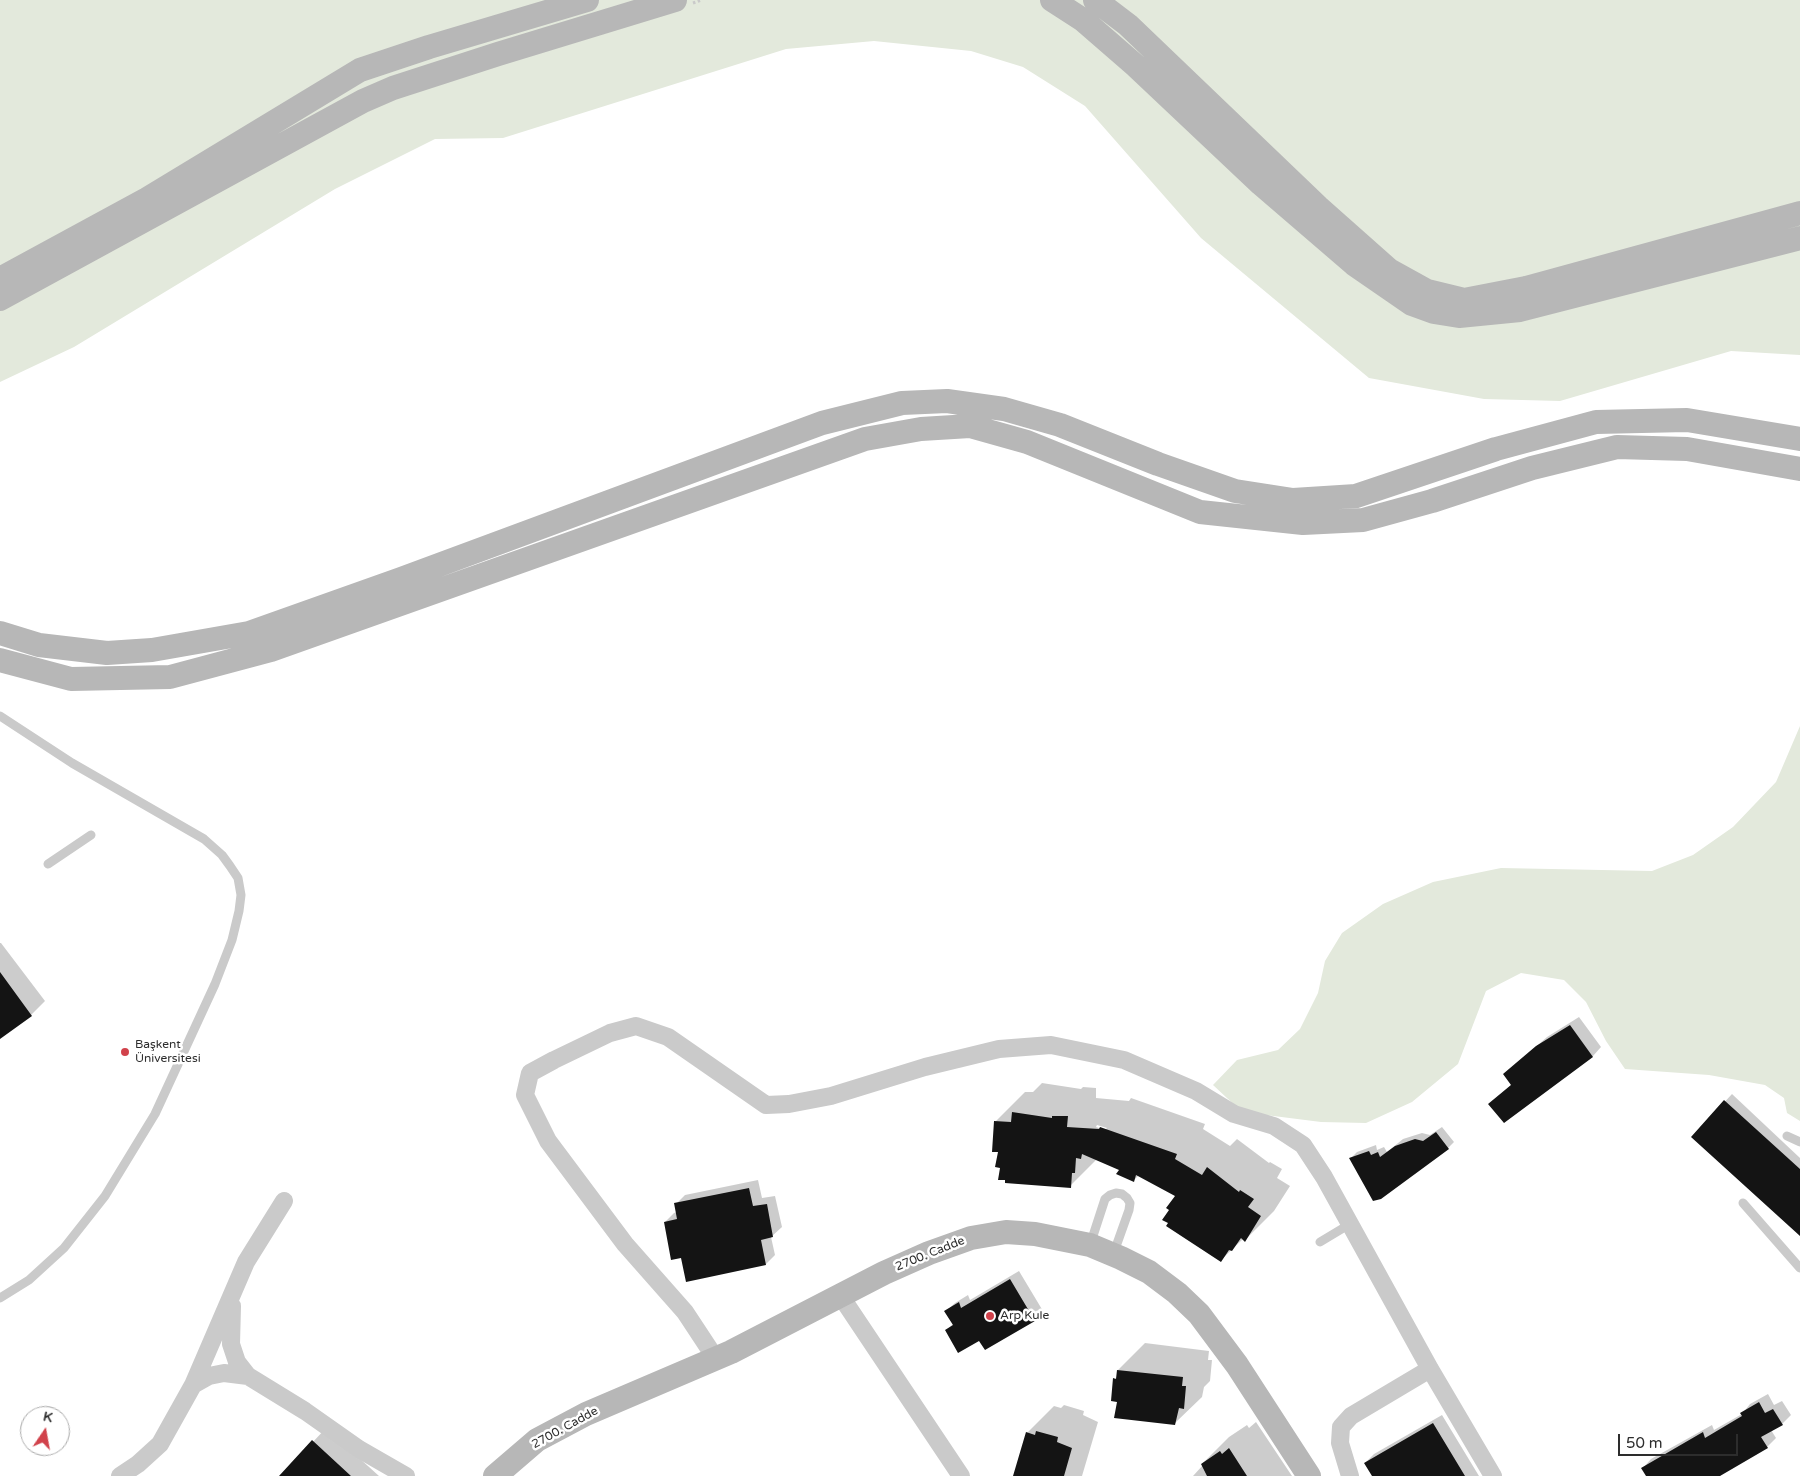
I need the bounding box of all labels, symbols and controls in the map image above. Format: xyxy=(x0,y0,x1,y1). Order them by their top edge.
place label: Başkent Üniversitesi xyxy=(135,1038,201,1066)
marker: Başkent Üniversitesi xyxy=(119,1046,131,1058)
street label: 2700. Cadde xyxy=(893,1234,967,1274)
place label: Arp Kule xyxy=(1000,1309,1049,1323)
marker: Arp Kule xyxy=(984,1310,996,1322)
street label: 2700. Cadde xyxy=(529,1404,601,1452)
north arrow xyxy=(20,1406,70,1456)
text: K xyxy=(42,1408,54,1426)
scale bar xyxy=(1620,1424,1740,1456)
text: 50 m xyxy=(1626,1434,1663,1452)

